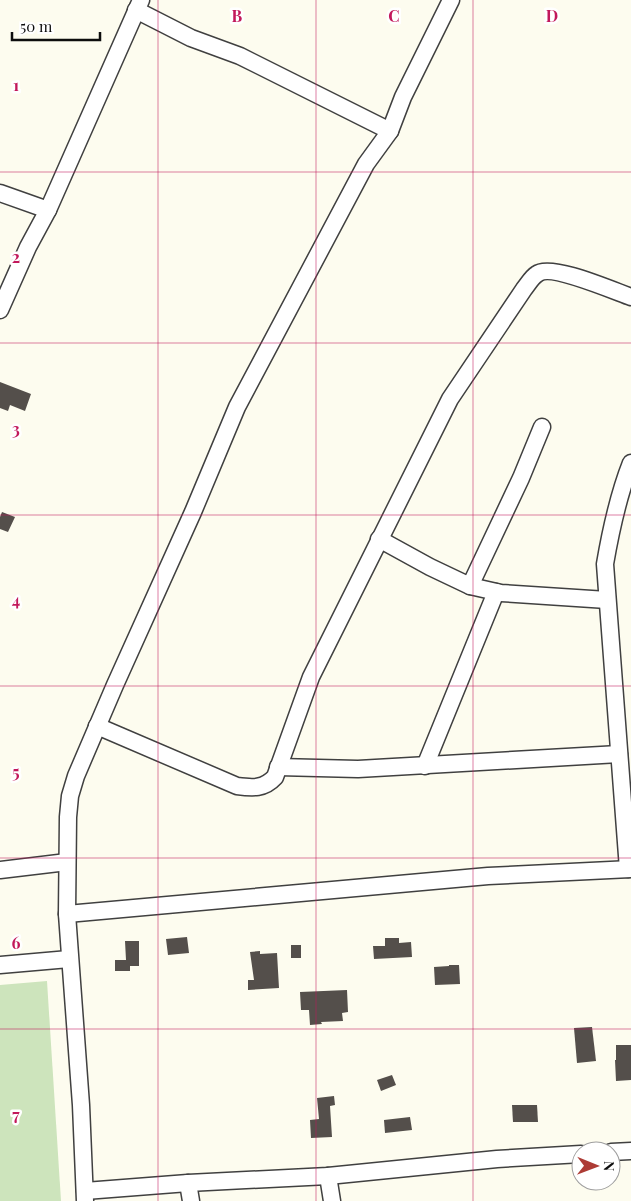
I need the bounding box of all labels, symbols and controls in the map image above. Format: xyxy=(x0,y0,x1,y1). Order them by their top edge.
text: B xyxy=(232,5,243,26)
text: C xyxy=(388,5,400,26)
text: D xyxy=(546,5,558,26)
scale bar xyxy=(12,10,100,42)
text: 50 m xyxy=(20,16,53,36)
text: 1 xyxy=(13,74,19,95)
text: 2 xyxy=(12,246,20,267)
text: 3 xyxy=(12,418,20,439)
text: 4 xyxy=(12,589,20,610)
text: 5 xyxy=(12,761,20,782)
text: 6 xyxy=(12,932,21,953)
text: 7 xyxy=(12,1104,20,1125)
north arrow xyxy=(571,1141,621,1191)
text: N xyxy=(600,1161,619,1171)

